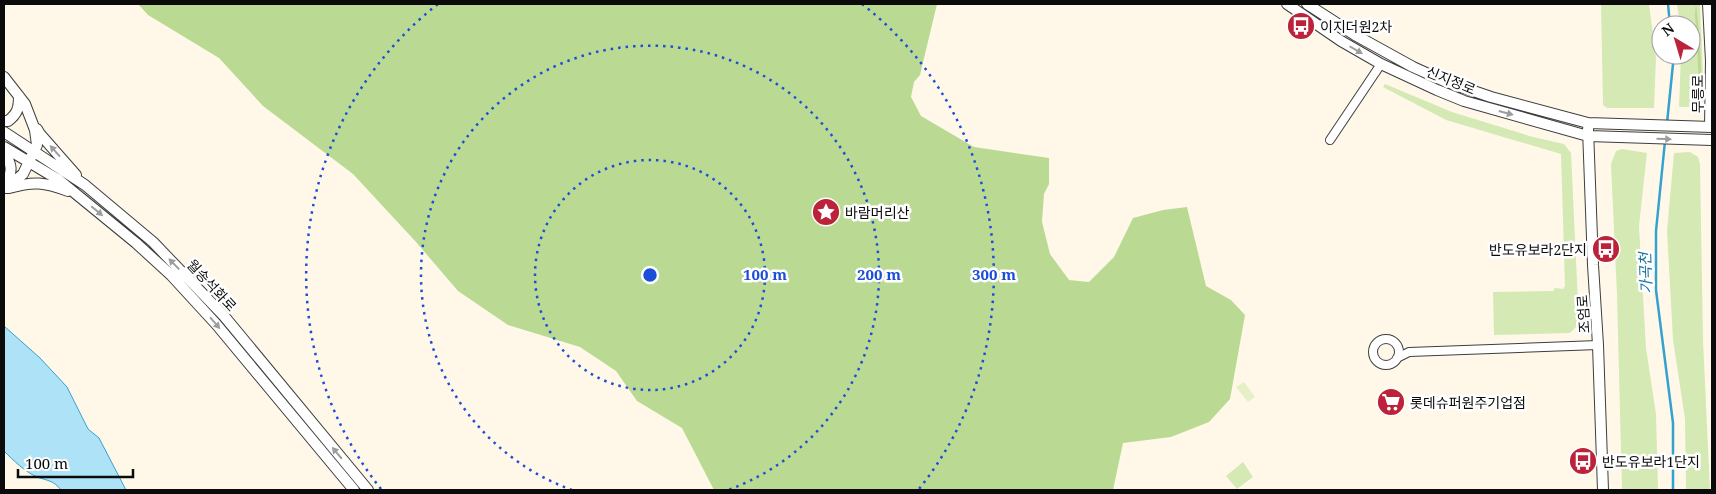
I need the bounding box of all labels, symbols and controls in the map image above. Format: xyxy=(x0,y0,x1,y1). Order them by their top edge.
bus stop icon: 이지더원2차 xyxy=(1286,11,1316,41)
north arrow xyxy=(1651,15,1701,65)
place label: 이지더원2차 xyxy=(1320,17,1392,36)
text: N xyxy=(1657,18,1678,40)
one-way arrow xyxy=(1350,45,1363,54)
street label: 신지정로 xyxy=(1424,62,1479,99)
street label: 무릉로 xyxy=(1688,75,1707,113)
one-way arrow xyxy=(1498,109,1513,117)
one-way arrow xyxy=(1656,135,1672,143)
one-way arrow xyxy=(49,144,60,157)
place icon: 바람머리산 xyxy=(811,197,841,227)
place label: 바람머리산 xyxy=(845,203,910,222)
one-way arrow xyxy=(91,205,104,216)
bus stop icon: 반도유보라2단지 xyxy=(1591,234,1621,264)
place label: 반도유보라2단지 xyxy=(1489,240,1587,259)
water label: 가곡천 xyxy=(1634,250,1656,294)
street label: 월송석화로 xyxy=(183,255,241,315)
one-way arrow xyxy=(168,258,180,270)
text: 100 m xyxy=(743,264,787,284)
text: 200 m xyxy=(857,264,901,284)
text: 300 m xyxy=(972,264,1016,284)
centre of rings xyxy=(641,266,659,284)
street label: 조엄로 xyxy=(1572,294,1594,334)
one-way arrow xyxy=(209,316,220,329)
supermarket icon: 롯데슈퍼원주기업점 xyxy=(1376,387,1406,417)
place label: 롯데슈퍼원주기업점 xyxy=(1410,393,1526,412)
scale bar xyxy=(18,446,132,478)
one-way arrow xyxy=(332,446,343,459)
bus stop icon: 반도유보라1단지 xyxy=(1568,446,1598,476)
place label: 반도유보라1단지 xyxy=(1602,452,1700,471)
text: 100 m xyxy=(25,453,68,473)

